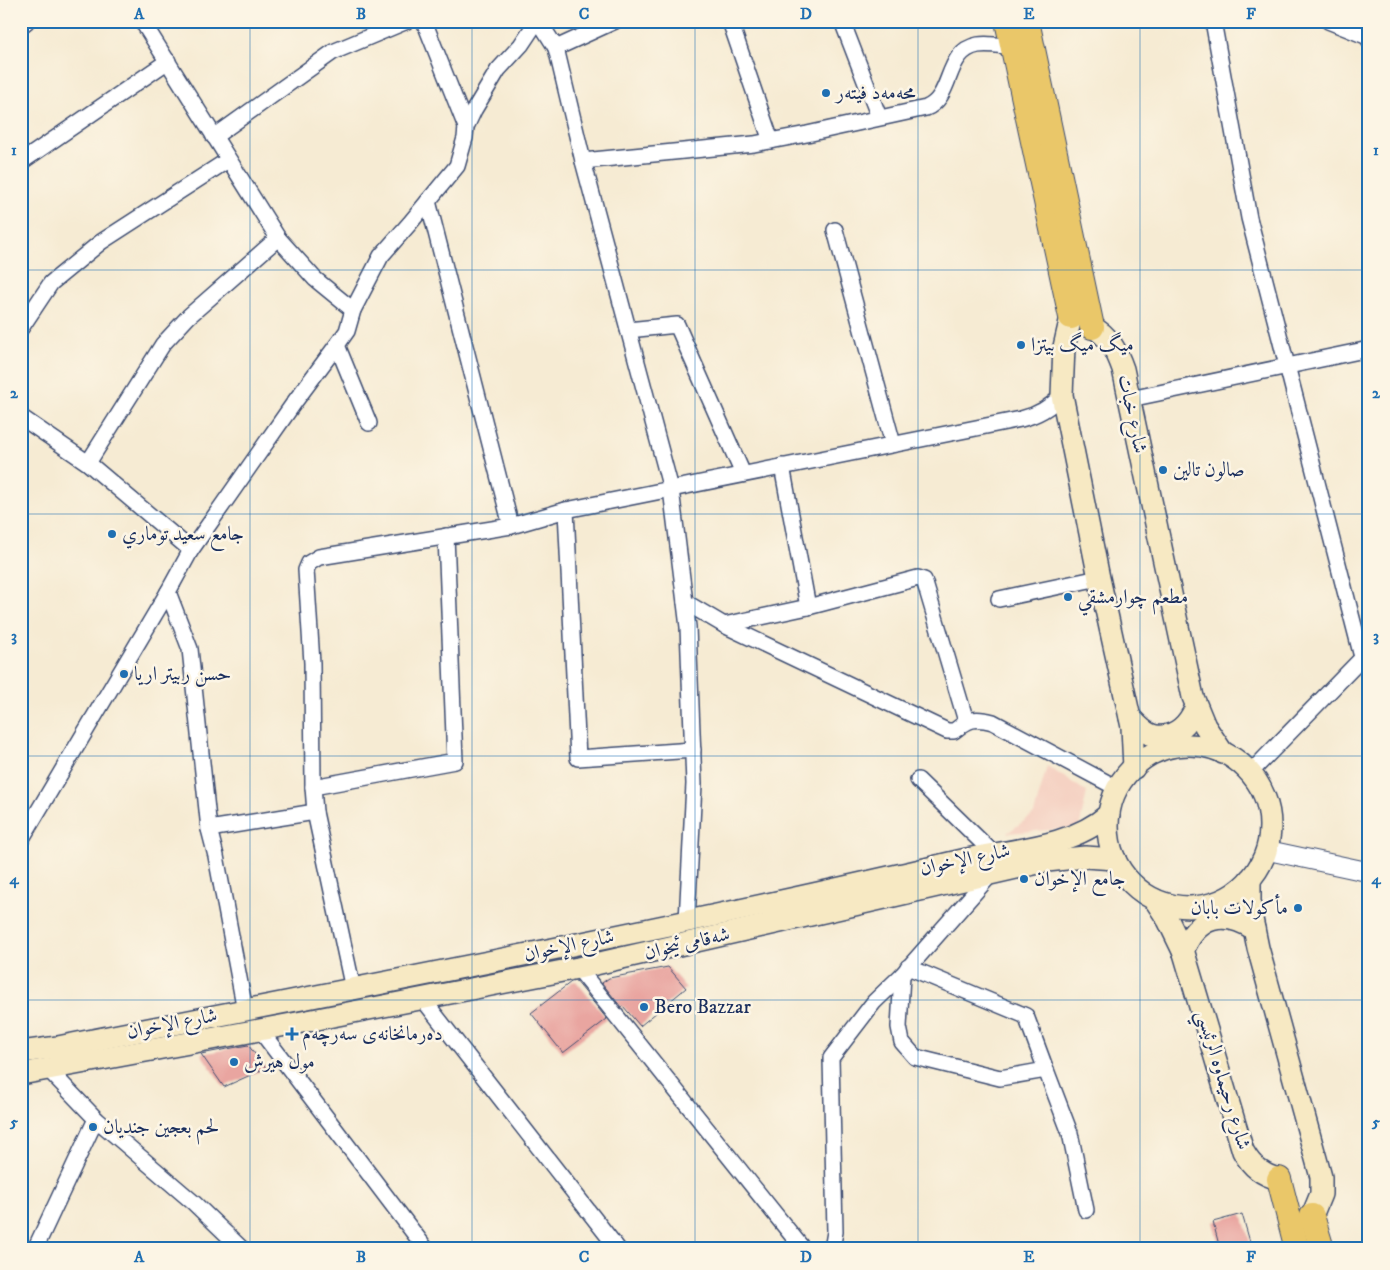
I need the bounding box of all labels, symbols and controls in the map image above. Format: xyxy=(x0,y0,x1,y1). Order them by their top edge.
text: A xyxy=(133,4,145,24)
text: B xyxy=(356,4,366,24)
text: C xyxy=(579,4,589,24)
text: D xyxy=(800,4,812,24)
text: E xyxy=(1023,4,1035,24)
text: F xyxy=(1246,4,1256,24)
place label: محەمەد فیتەر xyxy=(834,81,916,106)
marker: محەمەد فیتەر xyxy=(820,87,832,99)
text: 1 xyxy=(11,140,17,160)
text: 1 xyxy=(1373,140,1379,160)
place label: ميگ ميگ بيتزا xyxy=(1031,331,1134,358)
marker: ميگ ميگ بيتزا xyxy=(1015,339,1027,351)
street label: شارع خبات xyxy=(1108,372,1153,457)
text: 2 xyxy=(10,383,19,403)
text: 2 xyxy=(1372,383,1381,403)
place label: صالون تالين xyxy=(1173,458,1245,483)
marker: صالون تالين xyxy=(1157,464,1169,476)
place label: جامع سعيد توماري xyxy=(122,522,244,551)
marker: جامع سعيد توماري xyxy=(106,528,118,540)
place label: مطعم چوارمشقي xyxy=(1078,585,1188,616)
marker: مطعم چوارمشقي xyxy=(1062,591,1074,603)
text: 3 xyxy=(11,626,17,646)
text: 3 xyxy=(1373,626,1379,646)
place label: حسن ربيتر اريا xyxy=(134,662,231,687)
marker: حسن ربيتر اريا xyxy=(118,668,130,680)
street label: شارع الإخوان xyxy=(917,838,1013,886)
place label: جامع الإخوان xyxy=(1034,867,1126,896)
text: 4 xyxy=(8,869,19,889)
text: 4 xyxy=(1370,869,1381,889)
marker: جامع الإخوان xyxy=(1018,873,1030,885)
place label: مأكولات بابان xyxy=(1191,893,1288,921)
marker: مأكولات بابان xyxy=(1292,902,1304,914)
street label: شەقامی ئیخوان xyxy=(642,922,732,966)
street label: شارع الإخوان xyxy=(521,924,617,972)
place label: Bero Bazzar xyxy=(654,995,751,1020)
marker: Bero Bazzar xyxy=(638,1001,650,1013)
street label: شارع الإخوان xyxy=(124,1003,220,1049)
street label: شارع رحيماوه الرئيسي xyxy=(1185,1007,1256,1154)
place label: دەرمانخانەی سەرچەم xyxy=(302,1022,443,1051)
marker: دەرمانخانەی سەرچەم xyxy=(286,1028,298,1040)
place label: مول هيرش xyxy=(244,1050,315,1075)
marker: مول هيرش xyxy=(228,1056,240,1068)
text: 5 xyxy=(9,1112,18,1132)
text: 5 xyxy=(1371,1112,1380,1132)
place label: لحم بعجين جنديان xyxy=(103,1115,219,1145)
marker: لحم بعجين جنديان xyxy=(87,1121,99,1133)
text: A xyxy=(133,1247,145,1267)
text: B xyxy=(356,1247,366,1267)
text: C xyxy=(579,1247,589,1267)
text: D xyxy=(800,1247,812,1267)
text: E xyxy=(1023,1247,1035,1267)
text: F xyxy=(1246,1247,1256,1267)

